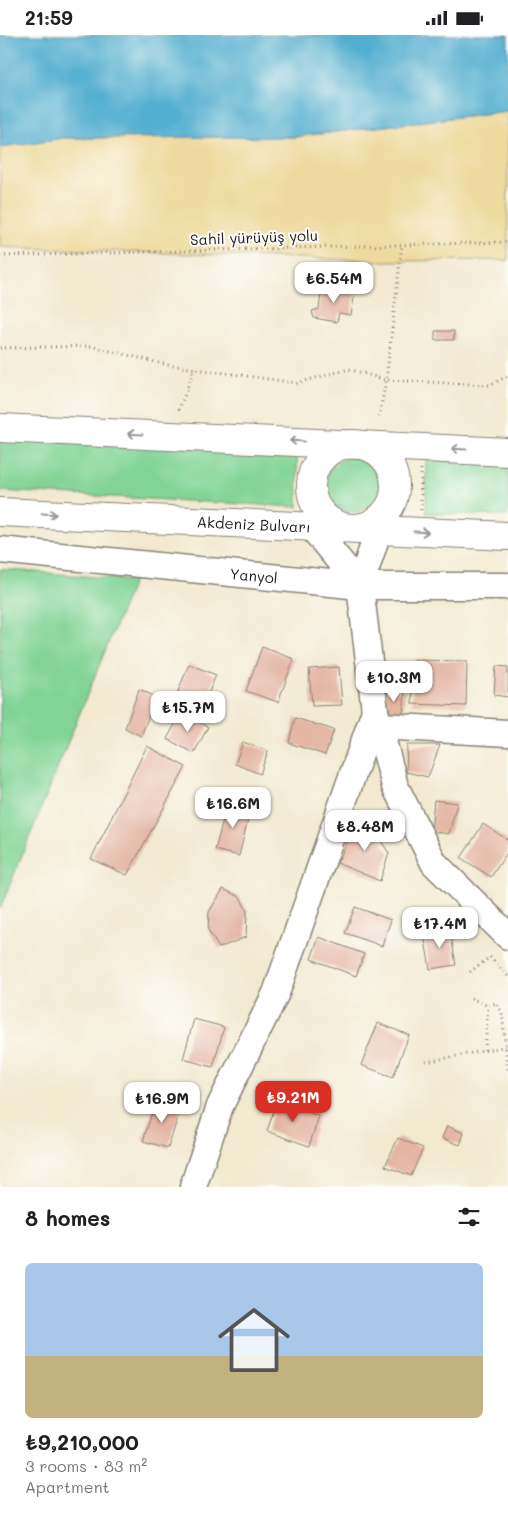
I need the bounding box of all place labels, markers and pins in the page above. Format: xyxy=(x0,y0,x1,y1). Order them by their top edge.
pin: ₺6.54M xyxy=(293,261,375,304)
pin: ₺10.3M xyxy=(353,661,435,703)
pin: ₺15.7M xyxy=(147,691,229,733)
pin: ₺16.6M xyxy=(192,787,274,829)
pin: ₺8.48M xyxy=(324,809,406,852)
pin: ₺17.4M xyxy=(399,907,481,949)
pin: ₺16.9M xyxy=(121,1081,203,1124)
pin: ₺9.21M xyxy=(252,1081,334,1123)

